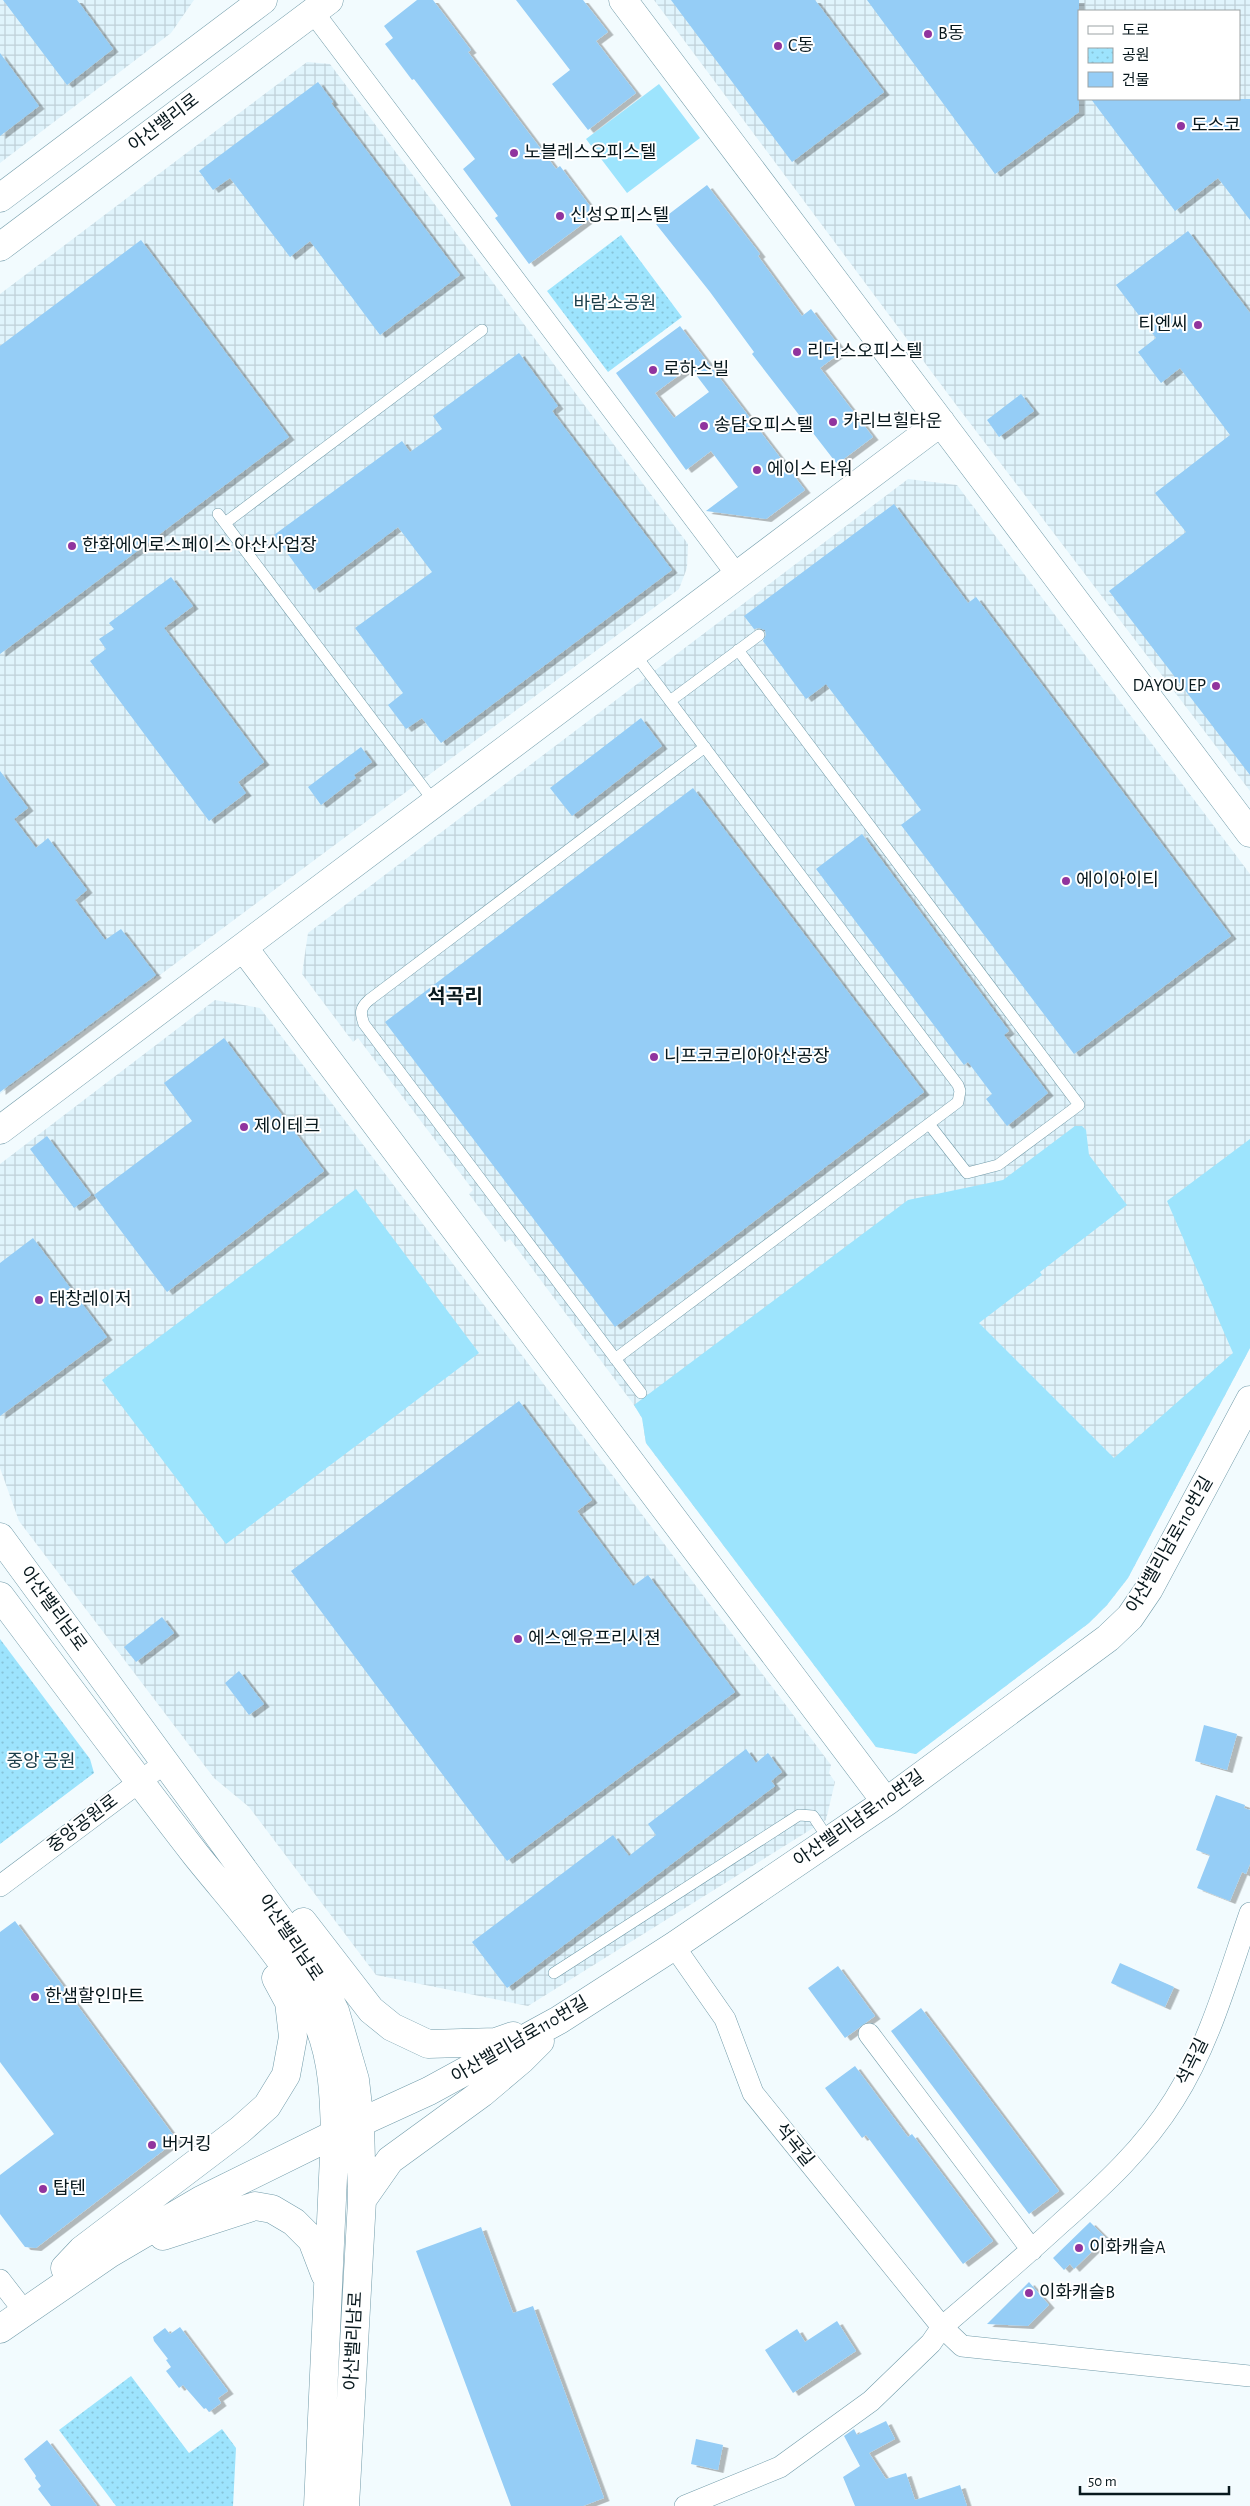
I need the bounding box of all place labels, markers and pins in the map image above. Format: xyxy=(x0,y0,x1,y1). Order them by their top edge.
place label: B동 xyxy=(938,24,964,43)
marker: B동 xyxy=(922,28,934,40)
place label: C동 xyxy=(788,36,814,55)
marker: C동 xyxy=(772,40,784,52)
place label: 도스코 xyxy=(1191,117,1241,135)
marker: 도스코 xyxy=(1175,120,1187,132)
place label: 노블레스오피스텔 xyxy=(524,142,656,162)
marker: 노블레스오피스텔 xyxy=(508,147,520,159)
place label: 신성오피스텔 xyxy=(570,205,669,225)
marker: 신성오피스텔 xyxy=(554,210,566,222)
place label: 티엔씨 xyxy=(1138,314,1188,334)
marker: 티엔씨 xyxy=(1192,319,1204,331)
place label: 리더스오피스텔 xyxy=(807,341,923,361)
marker: 리더스오피스텔 xyxy=(791,346,803,358)
place label: 로하스빌 xyxy=(663,360,729,379)
marker: 로하스빌 xyxy=(647,364,659,376)
place label: 카리브힐타운 xyxy=(843,411,942,431)
place label: 송담오피스텔 xyxy=(714,415,813,435)
marker: 카리브힐타운 xyxy=(827,416,839,428)
marker: 송담오피스텔 xyxy=(698,420,710,432)
place label: 에이스 타워 xyxy=(767,459,853,479)
marker: 에이스 타워 xyxy=(751,464,763,476)
place label: 한화에어로스페이스 아산사업장 xyxy=(82,535,317,555)
marker: 한화에어로스페이스 아산사업장 xyxy=(66,540,78,552)
place label: DAYOU EP xyxy=(1132,677,1206,695)
marker: DAYOU EP xyxy=(1210,680,1222,692)
place label: 에이아이티 xyxy=(1076,870,1159,890)
marker: 에이아이티 xyxy=(1060,875,1072,887)
place label: 니프코코리아아산공장 xyxy=(664,1046,830,1066)
marker: 니프코코리아아산공장 xyxy=(648,1051,660,1063)
place label: 제이테크 xyxy=(254,1116,320,1136)
marker: 제이테크 xyxy=(238,1121,250,1133)
place label: 태창레이저 xyxy=(49,1289,132,1309)
marker: 태창레이저 xyxy=(33,1294,45,1306)
place label: 에스엔유프리시젼 xyxy=(528,1628,660,1648)
marker: 에스엔유프리시젼 xyxy=(512,1633,524,1645)
place label: 한샘할인마트 xyxy=(45,1986,144,2006)
marker: 한샘할인마트 xyxy=(29,1991,41,2003)
place label: 버거킹 xyxy=(162,2134,212,2154)
marker: 버거킹 xyxy=(146,2139,158,2151)
place label: 탑텐 xyxy=(53,2179,86,2198)
marker: 탑텐 xyxy=(37,2183,49,2195)
place label: 이화캐슬A xyxy=(1089,2237,1166,2257)
marker: 이화캐슬A xyxy=(1073,2242,1085,2254)
place label: 이화캐슬B xyxy=(1039,2282,1115,2302)
marker: 이화캐슬B xyxy=(1023,2287,1035,2299)

